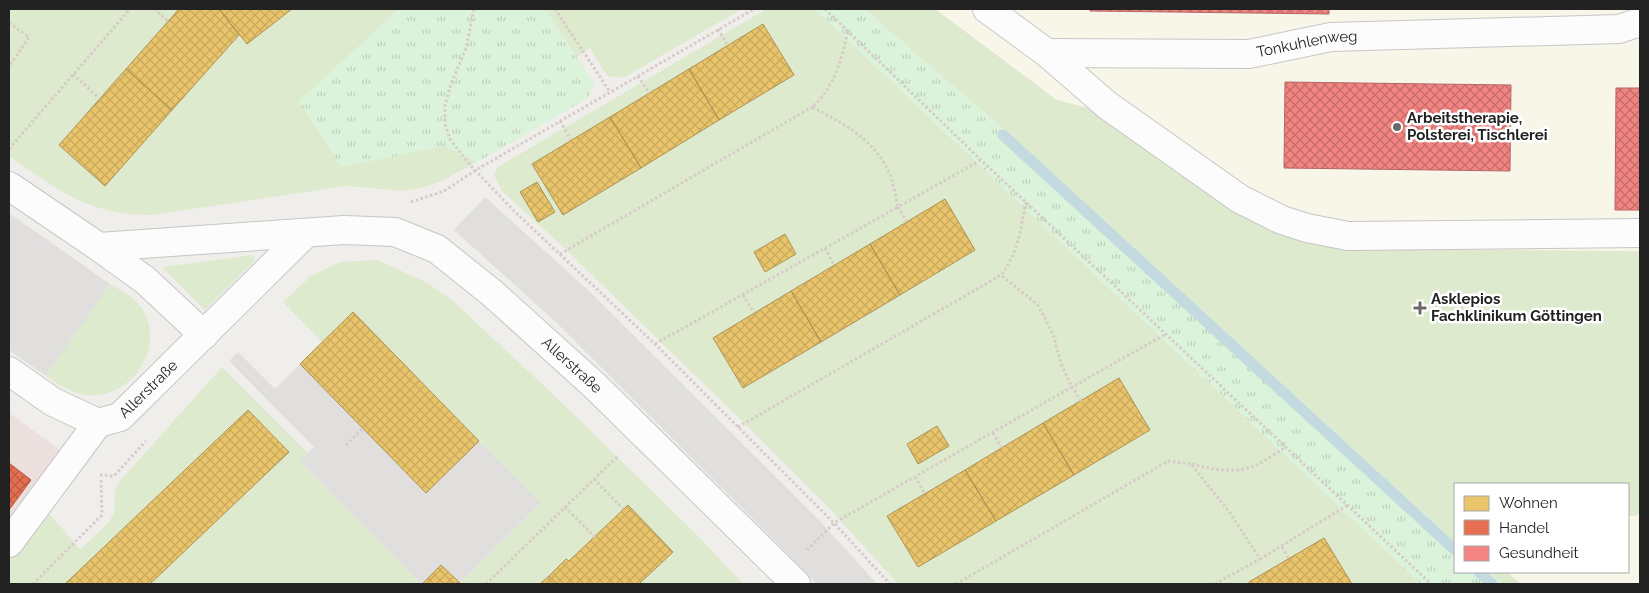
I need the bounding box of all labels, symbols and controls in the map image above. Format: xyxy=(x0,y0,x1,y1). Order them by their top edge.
street label: Tonkuhlenweg xyxy=(1255,27,1358,61)
place label: Arbeitstherapie, Polsterei, Tischlerei xyxy=(1407,109,1548,144)
marker: Arbeitstherapie, Polsterei, Tischlerei xyxy=(1391,121,1403,133)
place label: Asklepios Fachklinikum Göttingen xyxy=(1431,290,1602,325)
marker: Asklepios Fachklinikum Göttingen xyxy=(1413,301,1427,315)
street label: Allerstraße xyxy=(538,333,606,397)
street label: Allerstraße xyxy=(115,356,181,422)
legend xyxy=(1454,483,1629,573)
text: Wohnen xyxy=(1499,494,1558,512)
text: Handel xyxy=(1499,519,1550,537)
text: Gesundheit xyxy=(1499,544,1579,562)

